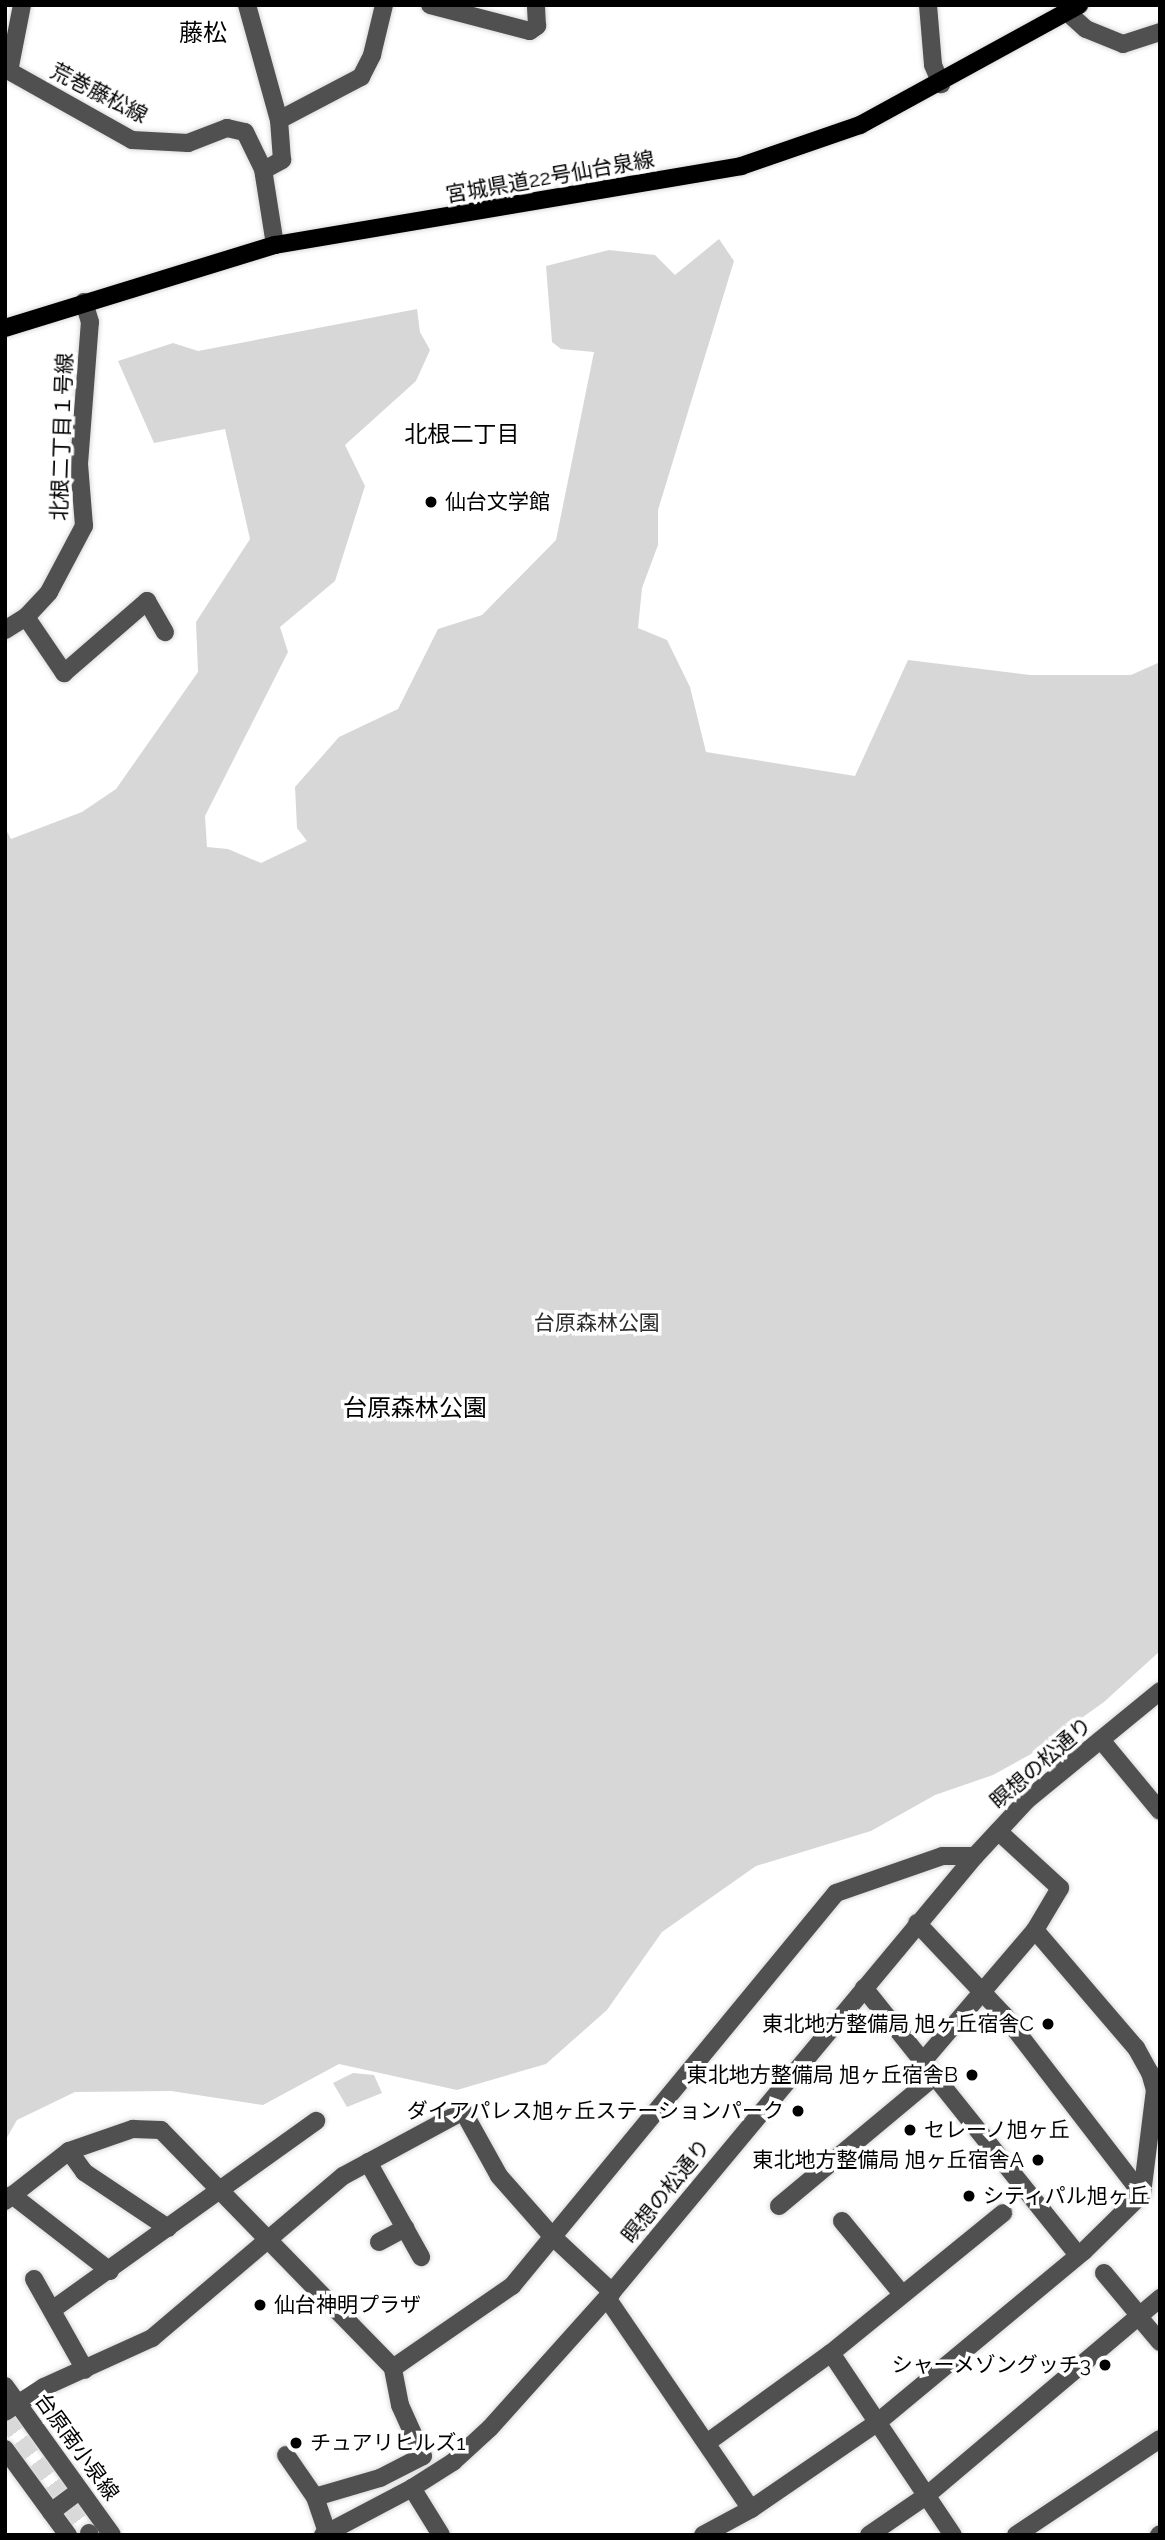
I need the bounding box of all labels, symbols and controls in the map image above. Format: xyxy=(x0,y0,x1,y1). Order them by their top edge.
district label: 藤松 xyxy=(179,19,227,47)
street label: 荒巻藤松線 xyxy=(47,58,151,128)
street label: 宮城県道22号仙台泉線 xyxy=(444,146,656,208)
street label: 北根二丁目１号線 xyxy=(46,353,78,521)
district label: 北根二丁目 xyxy=(405,420,519,448)
place label: 仙台文学館 xyxy=(445,489,550,515)
marker: 仙台文学館 xyxy=(423,494,439,510)
park label: 台原森林公園 xyxy=(534,1310,660,1336)
district label: 台原森林公園 xyxy=(343,1394,487,1422)
street label: 瞑想の松通り xyxy=(985,1712,1097,1814)
place label: 東北地方整備局 旭ヶ丘宿舎C xyxy=(762,2011,1034,2037)
marker: 東北地方整備局 旭ヶ丘宿舎C xyxy=(1040,2016,1056,2032)
place label: 東北地方整備局 旭ヶ丘宿舎B xyxy=(687,2062,958,2088)
marker: 東北地方整備局 旭ヶ丘宿舎B xyxy=(964,2067,980,2083)
place label: ダイアパレス旭ヶ丘ステーションパーク xyxy=(406,2098,784,2124)
marker: ダイアパレス旭ヶ丘ステーションパーク xyxy=(790,2103,806,2119)
place label: セレーノ旭ヶ丘 xyxy=(924,2117,1071,2143)
marker: セレーノ旭ヶ丘 xyxy=(902,2122,918,2138)
street label: 瞑想の松通り xyxy=(617,2134,715,2248)
place label: 東北地方整備局 旭ヶ丘宿舎A xyxy=(752,2147,1024,2173)
marker: 東北地方整備局 旭ヶ丘宿舎A xyxy=(1030,2152,1046,2168)
place label: シティパル旭ヶ丘 xyxy=(983,2183,1151,2209)
marker: シティパル旭ヶ丘 xyxy=(961,2188,977,2204)
place label: 仙台神明プラザ xyxy=(274,2292,421,2318)
marker: 仙台神明プラザ xyxy=(252,2297,268,2313)
place label: シャーメゾングッチ3 xyxy=(891,2352,1091,2378)
marker: シャーメゾングッチ3 xyxy=(1097,2357,1113,2373)
street label: 台原南小泉線 xyxy=(30,2389,124,2505)
place label: チュアリヒルズ1 xyxy=(310,2430,466,2456)
marker: チュアリヒルズ1 xyxy=(288,2435,304,2451)

